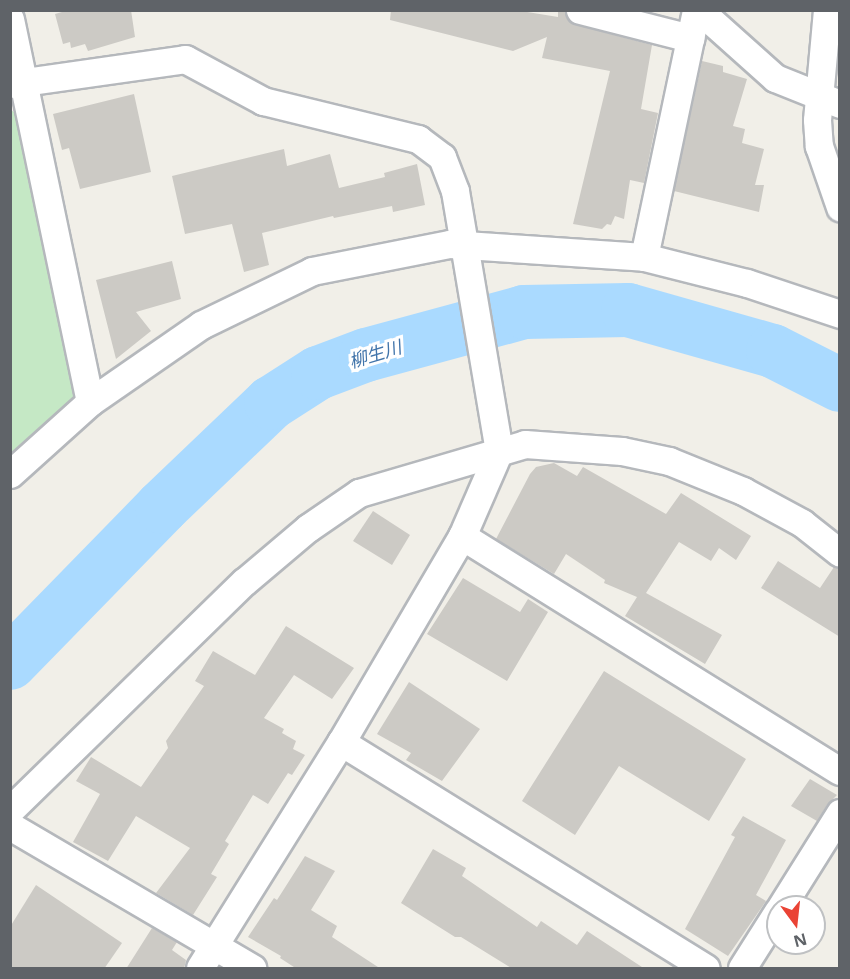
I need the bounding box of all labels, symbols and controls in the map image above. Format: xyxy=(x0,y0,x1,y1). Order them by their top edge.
water label: 柳生川 xyxy=(346,336,404,372)
north arrow xyxy=(766,895,826,955)
text: N xyxy=(791,928,809,953)

